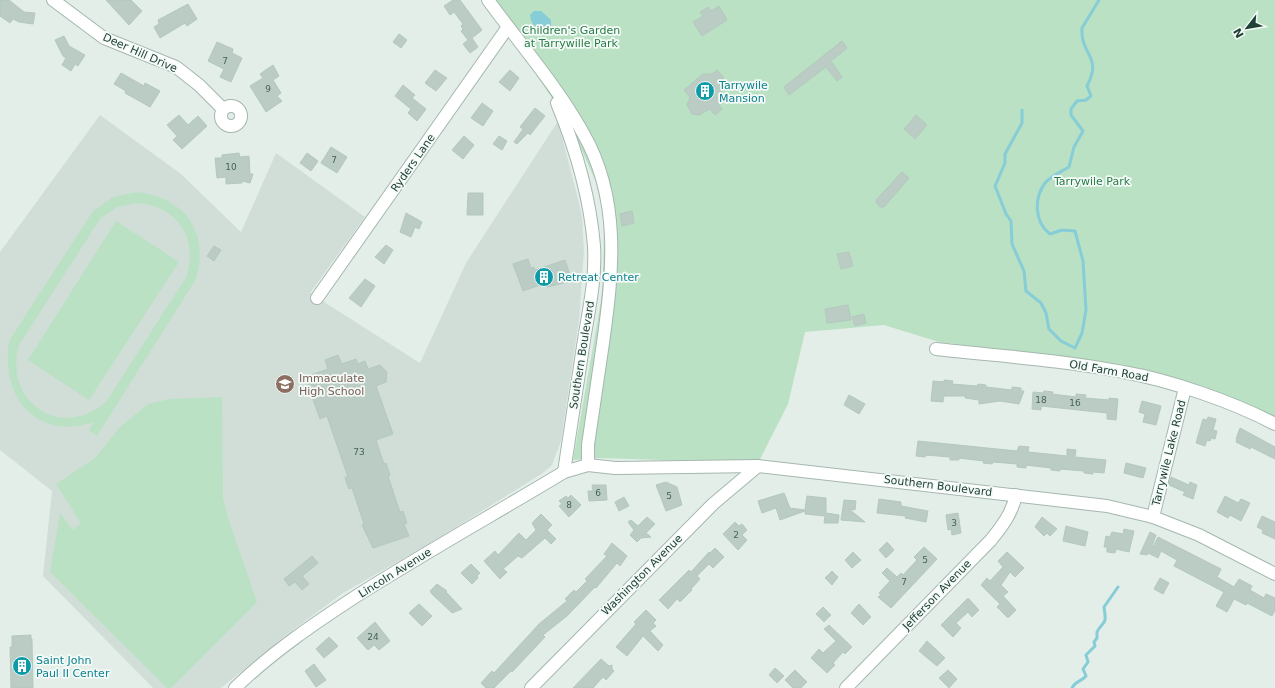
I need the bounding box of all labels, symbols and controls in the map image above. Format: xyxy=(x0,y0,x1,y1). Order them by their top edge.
north arrow xyxy=(1227,8,1267,48)
park label: Children's Garden at Tarrywille Park xyxy=(522,24,620,50)
text: N xyxy=(1231,26,1247,40)
street label: Deer Hill Drive xyxy=(101,31,180,75)
house number: 7 xyxy=(222,56,228,66)
place label: Tarrywile Mansion xyxy=(718,79,768,105)
building icon: Tarrywile Mansion xyxy=(694,80,716,102)
house number: 9 xyxy=(265,84,271,94)
street label: Ryders Lane xyxy=(388,131,438,194)
house number: 7 xyxy=(331,155,337,165)
house number: 10 xyxy=(225,162,237,172)
park label: Tarrywile Park xyxy=(1053,175,1131,188)
building icon: Retreat Center xyxy=(533,266,555,288)
place label: Retreat Center xyxy=(558,271,639,284)
street label: Southern Boulevard xyxy=(567,300,597,410)
street label: Old Farm Road xyxy=(1068,358,1150,384)
place label: Immaculate High School xyxy=(299,372,365,398)
school or university icon: Immaculate High School xyxy=(274,373,296,395)
house number: 18 xyxy=(1035,395,1047,405)
house number: 16 xyxy=(1069,398,1081,408)
street label: Tarrywile Lake Road xyxy=(1149,399,1189,508)
house number: 73 xyxy=(353,447,365,457)
street label: Southern Boulevard xyxy=(883,473,993,499)
house number: 6 xyxy=(595,488,601,498)
house number: 5 xyxy=(666,491,672,501)
house number: 8 xyxy=(566,500,572,510)
house number: 3 xyxy=(951,518,957,528)
house number: 2 xyxy=(733,530,739,540)
street label: Washington Avenue xyxy=(599,532,685,618)
street label: Lincoln Avenue xyxy=(356,545,434,601)
house number: 5 xyxy=(922,555,928,565)
street label: Jefferson Avenue xyxy=(899,557,974,634)
house number: 7 xyxy=(901,577,907,587)
house number: 24 xyxy=(367,632,379,642)
place label: Saint John Paul II Center xyxy=(36,654,110,680)
building icon: Saint John Paul II Center xyxy=(11,655,33,677)

